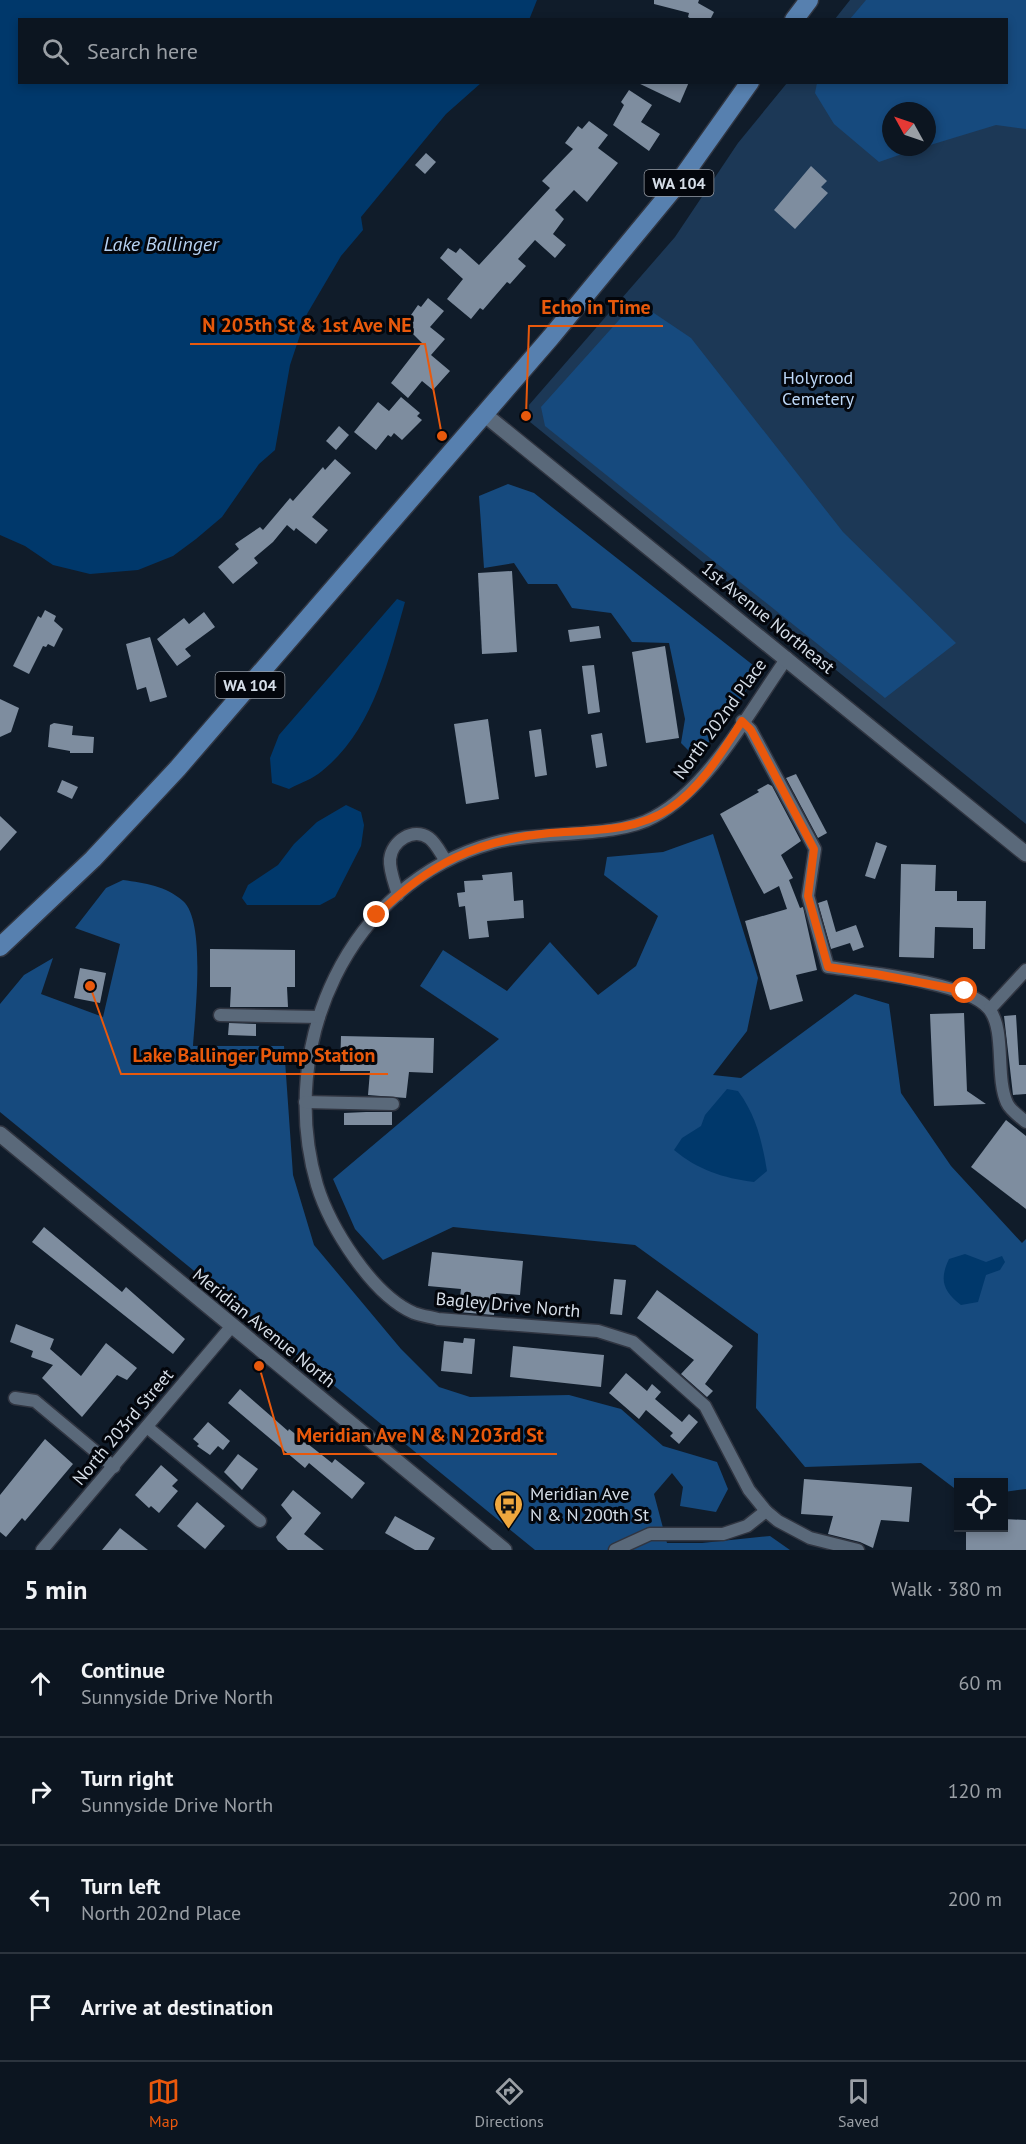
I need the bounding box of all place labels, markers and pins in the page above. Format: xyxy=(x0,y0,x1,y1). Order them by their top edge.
callout: Echo in Time xyxy=(529,288,663,326)
callout: N 205th St & 1st Ave NE xyxy=(190,306,425,344)
callout: Lake Ballinger Pump Station xyxy=(121,1036,388,1074)
callout: Meridian Ave N & N 203rd St xyxy=(284,1416,557,1454)
place label: Meridian Ave N & N 200th St xyxy=(530,1482,649,1526)
bus stop icon: Meridian Ave N & N 200th St xyxy=(493,1488,525,1530)

